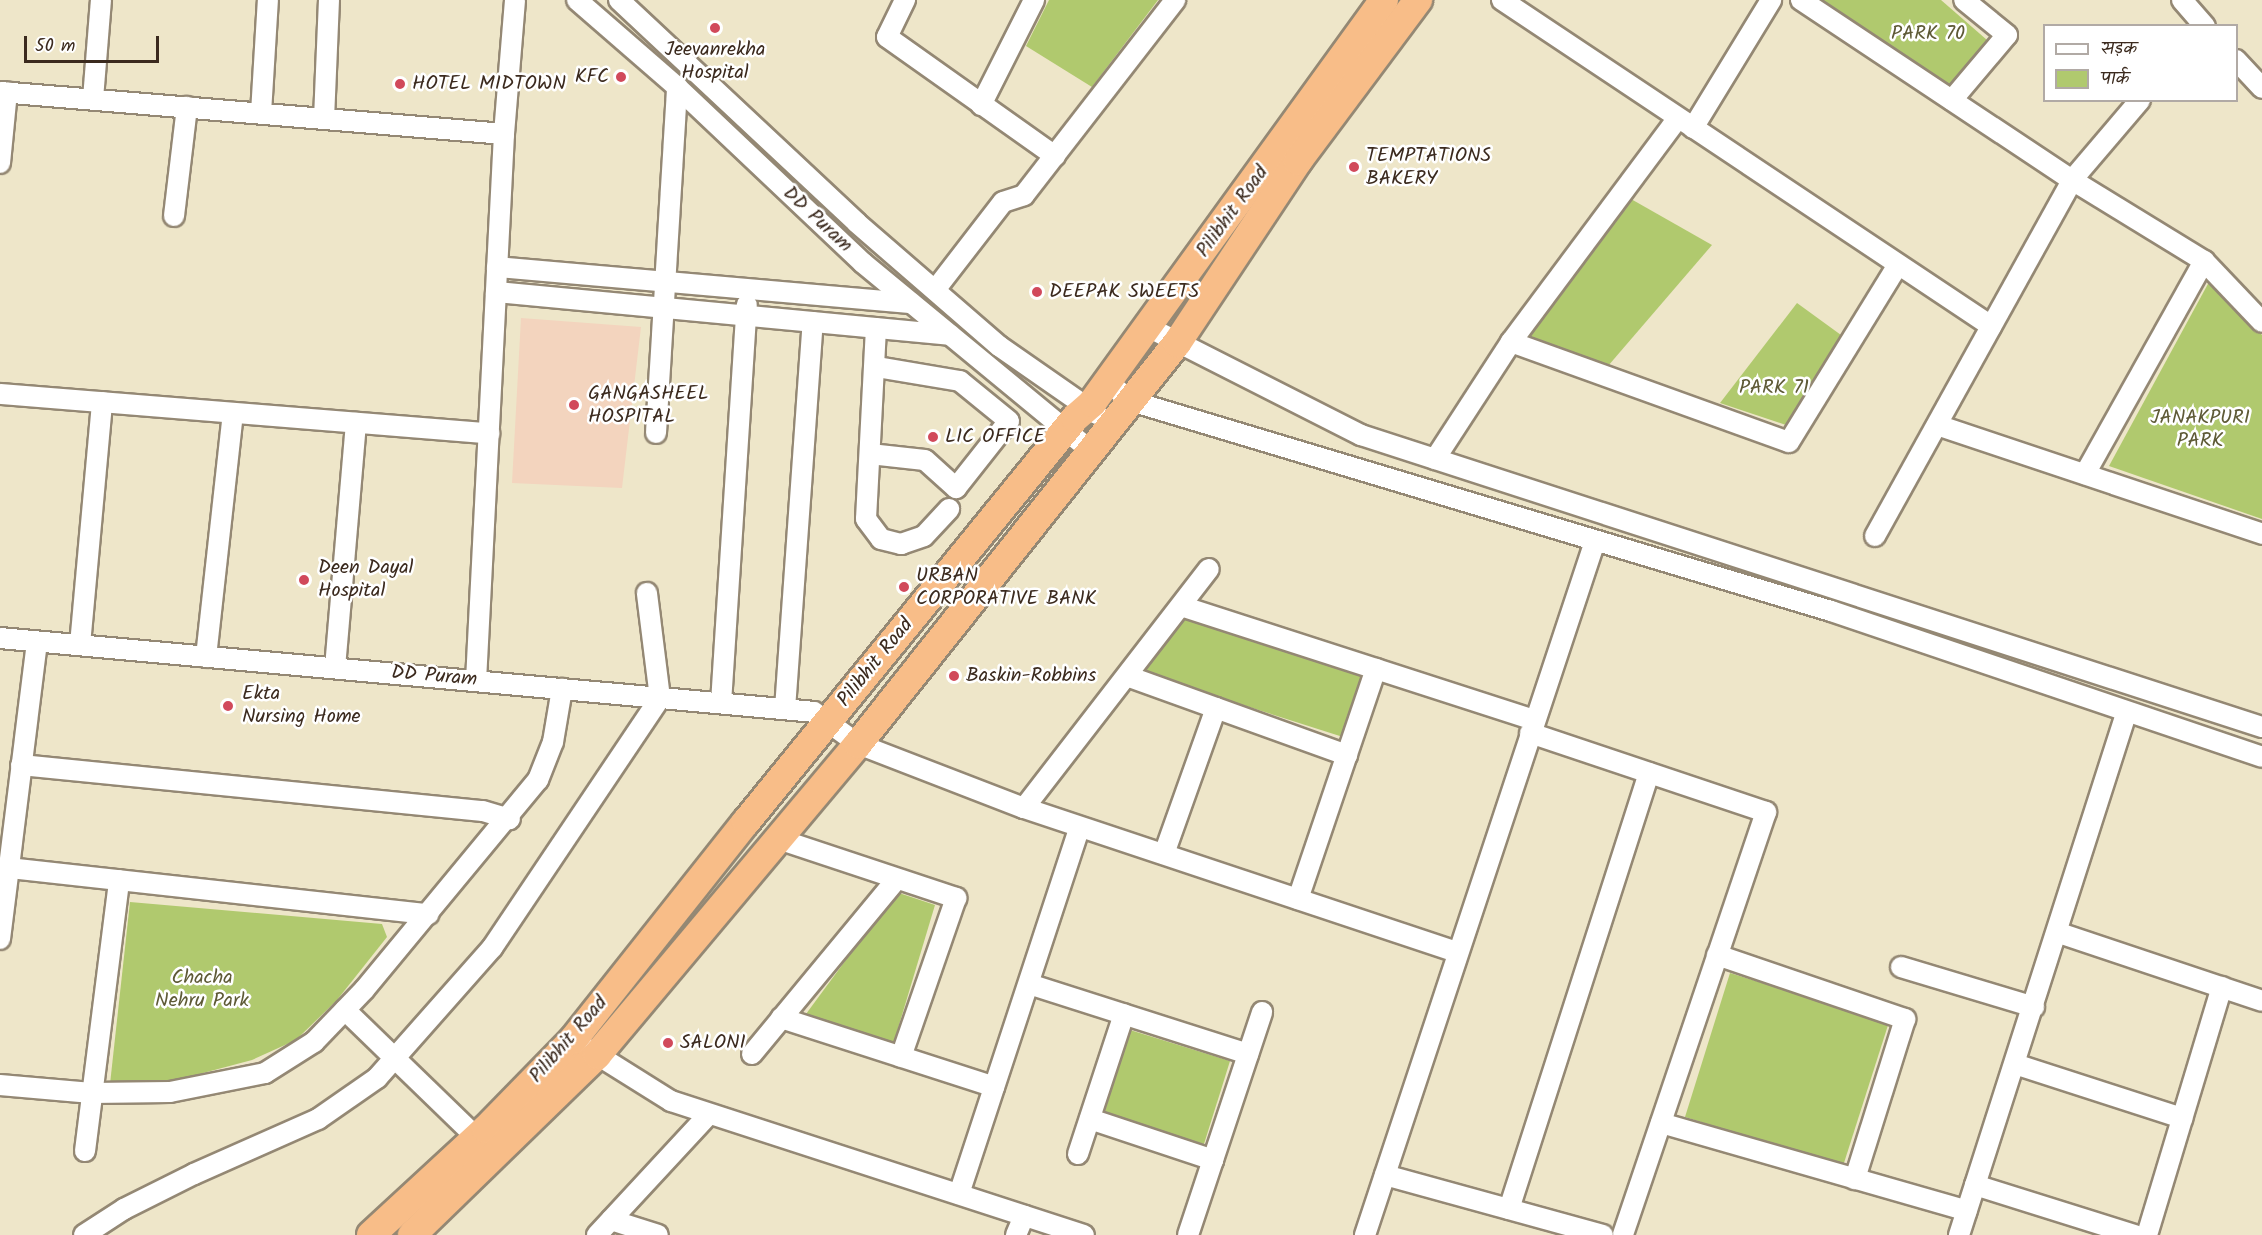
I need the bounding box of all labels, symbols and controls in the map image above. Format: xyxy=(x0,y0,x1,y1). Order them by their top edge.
marker: Jeevanrekha Hospital xyxy=(706,19,724,37)
park label: PARK 70 xyxy=(1891,22,1965,46)
scale bar xyxy=(27,24,162,62)
legend xyxy=(2043,24,2238,102)
text: 50 m xyxy=(35,32,75,61)
text: सड़क xyxy=(2101,35,2137,64)
place label: Jeevanrekha Hospital xyxy=(665,39,765,86)
place label: KFC xyxy=(575,65,609,89)
text: पार्क xyxy=(2101,65,2130,94)
marker: KFC xyxy=(614,70,628,84)
place label: HOTEL MIDTOWN xyxy=(412,72,566,96)
marker: HOTEL MIDTOWN xyxy=(393,77,407,91)
place label: TEMPTATIONS BAKERY xyxy=(1366,144,1491,191)
marker: TEMPTATIONS BAKERY xyxy=(1347,160,1361,174)
street label: Pilibhit Road xyxy=(1192,162,1274,262)
street label: DD Puram xyxy=(777,182,857,258)
place label: DEEPAK SWEETS xyxy=(1049,280,1199,304)
marker: DEEPAK SWEETS xyxy=(1030,285,1044,299)
park label: PARK 71 xyxy=(1739,376,1809,400)
place label: GANGASHEEL HOSPITAL xyxy=(588,382,709,429)
marker: GANGASHEEL HOSPITAL xyxy=(565,396,583,414)
park label: JANAKPURI PARK xyxy=(2150,407,2250,454)
place label: LIC OFFICE xyxy=(945,425,1045,449)
marker: LIC OFFICE xyxy=(926,430,940,444)
place label: Deen Dayal Hospital xyxy=(318,556,414,603)
place label: URBAN CORPORATIVE BANK xyxy=(916,564,1096,611)
marker: Deen Dayal Hospital xyxy=(295,571,313,589)
marker: URBAN CORPORATIVE BANK xyxy=(897,580,911,594)
street label: Pilibhit Road xyxy=(833,614,919,712)
street label: DD Puram xyxy=(390,661,478,693)
place label: Baskin-Robbins xyxy=(966,664,1096,688)
marker: Baskin-Robbins xyxy=(947,669,961,683)
place label: Ekta Nursing Home xyxy=(242,682,361,729)
marker: Ekta Nursing Home xyxy=(219,697,237,715)
park label: Chacha Nehru Park xyxy=(155,966,249,1013)
street label: Pilibhit Road xyxy=(525,992,613,1088)
place label: SALONI xyxy=(680,1031,746,1055)
marker: SALONI xyxy=(661,1036,675,1050)

